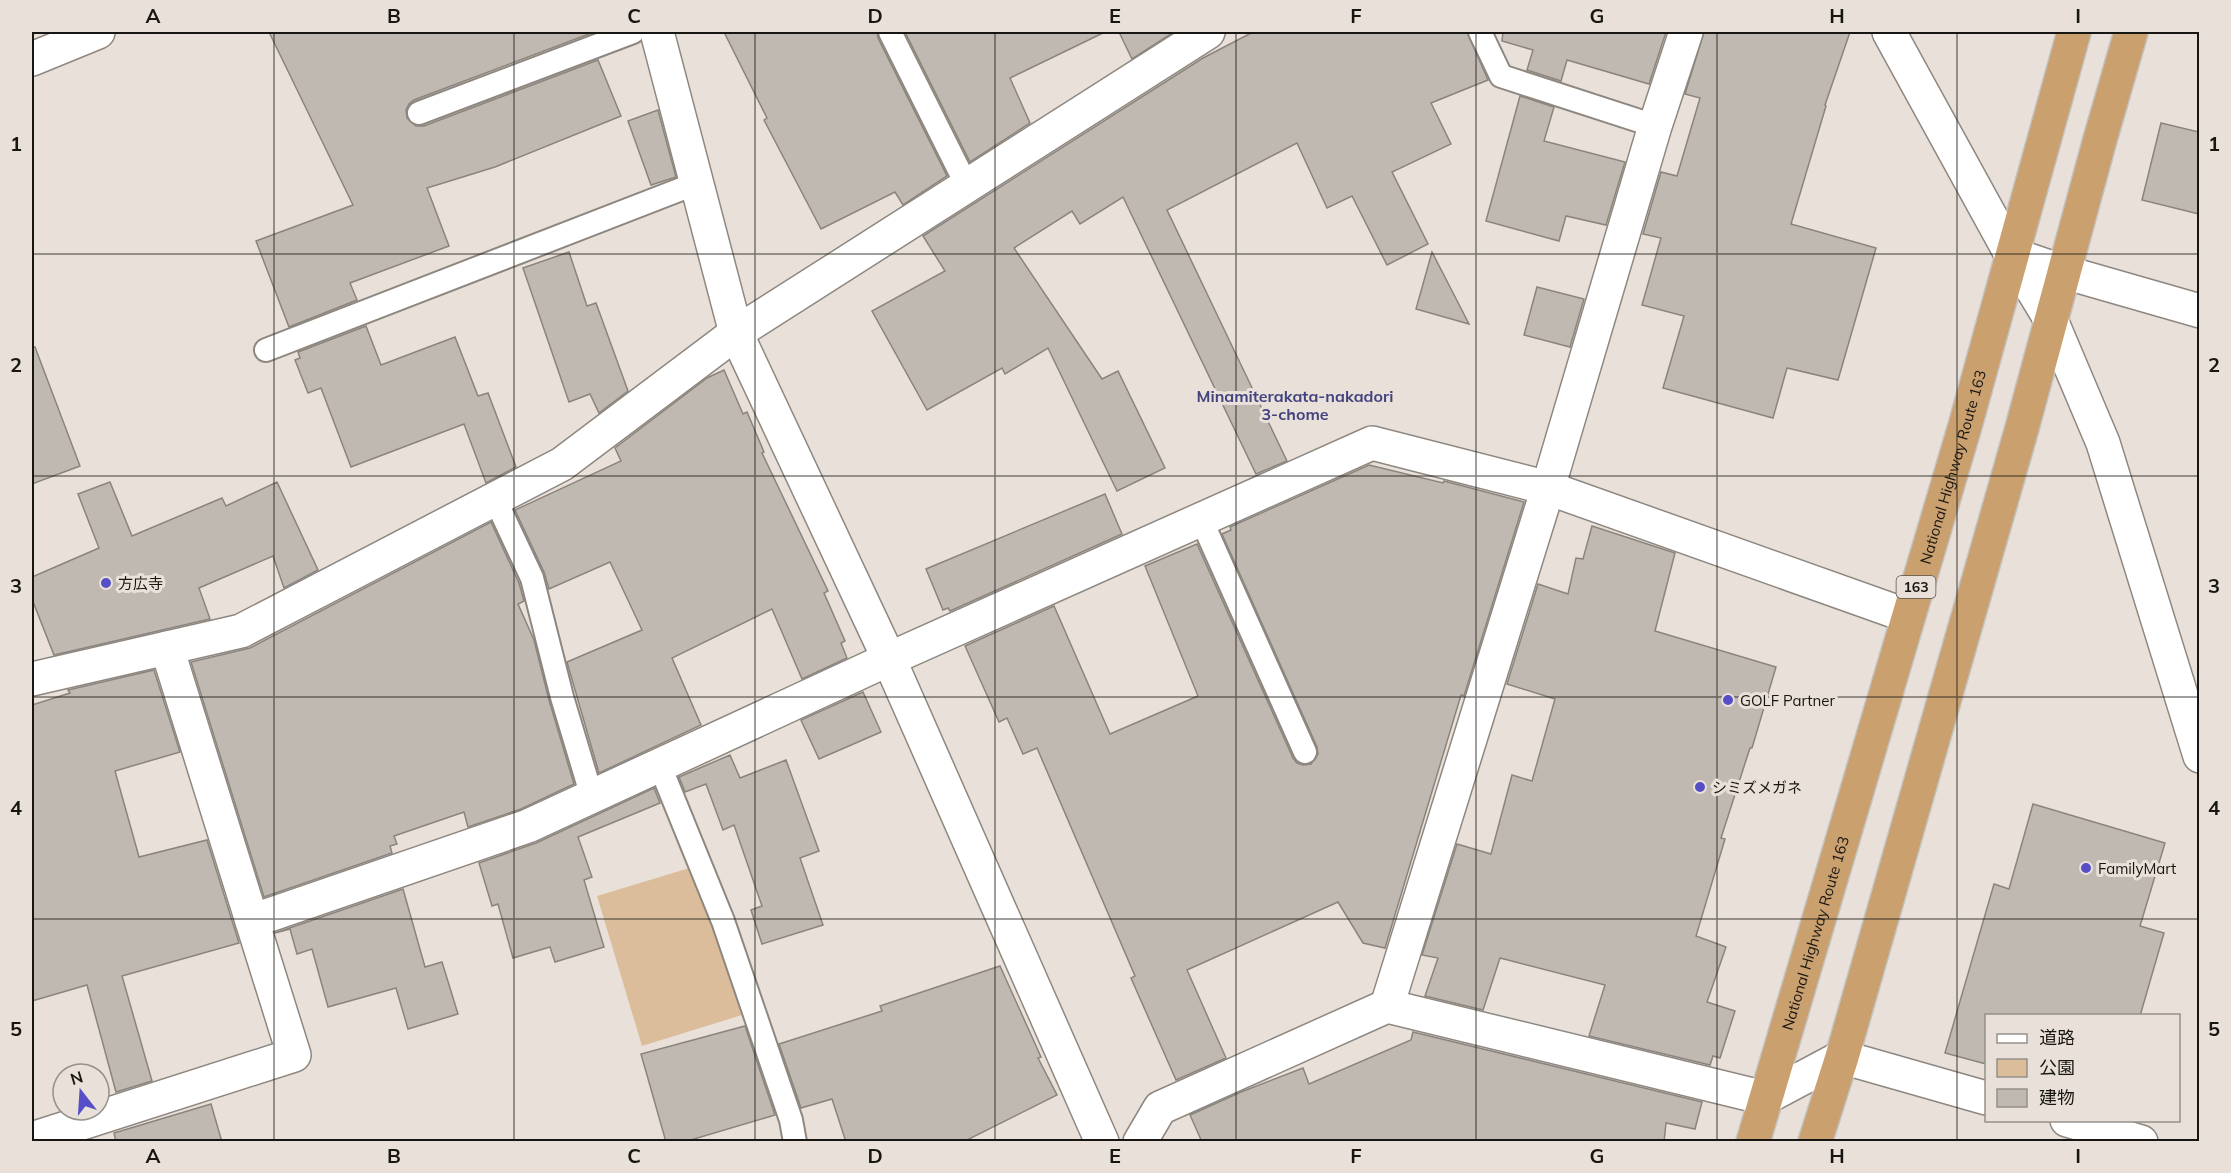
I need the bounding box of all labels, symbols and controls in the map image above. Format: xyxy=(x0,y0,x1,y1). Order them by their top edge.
text: A xyxy=(146,3,161,28)
text: B xyxy=(387,3,401,28)
text: C xyxy=(627,3,641,28)
text: D xyxy=(867,3,883,28)
text: E xyxy=(1109,3,1121,28)
text: F xyxy=(1350,3,1362,28)
text: G xyxy=(1590,3,1604,28)
text: H xyxy=(1829,3,1845,28)
text: I xyxy=(2075,3,2081,28)
text: 1 xyxy=(10,131,22,156)
text: 1 xyxy=(2208,131,2220,156)
text: 2 xyxy=(10,352,22,377)
text: 2 xyxy=(2208,352,2220,377)
street label: National Highway Route 163 xyxy=(1915,368,1990,566)
district label: Minamiterakata-nakadori 3-chome xyxy=(1197,386,1393,424)
text: 3 xyxy=(10,573,22,598)
text: 3 xyxy=(2208,573,2220,598)
place label: 方広寺 xyxy=(118,574,163,593)
marker: 方広寺 xyxy=(99,576,113,590)
road number: 163 xyxy=(1896,576,1936,598)
place label: GOLF Partner xyxy=(1740,691,1836,710)
marker: GOLF Partner xyxy=(1721,693,1735,707)
place label: シミズメガネ xyxy=(1712,778,1802,797)
marker: シミズメガネ xyxy=(1693,780,1707,794)
text: 4 xyxy=(10,795,22,820)
text: 4 xyxy=(2208,795,2220,820)
street label: National Highway Route 163 xyxy=(1777,834,1853,1032)
place label: FamilyMart xyxy=(2098,859,2176,878)
marker: FamilyMart xyxy=(2079,861,2093,875)
legend xyxy=(1985,1014,2180,1122)
text: 5 xyxy=(10,1016,22,1041)
text: 5 xyxy=(2208,1016,2220,1041)
text: 道路 xyxy=(2039,1026,2075,1049)
text: 公園 xyxy=(2039,1056,2075,1079)
north arrow xyxy=(51,1062,111,1122)
text: N xyxy=(68,1066,85,1089)
text: 建物 xyxy=(2039,1086,2075,1109)
text: A xyxy=(146,1143,161,1168)
text: B xyxy=(387,1143,401,1168)
text: C xyxy=(627,1143,641,1168)
text: D xyxy=(867,1143,883,1168)
text: E xyxy=(1109,1143,1121,1168)
text: F xyxy=(1350,1143,1362,1168)
text: G xyxy=(1590,1143,1604,1168)
text: H xyxy=(1829,1143,1845,1168)
text: I xyxy=(2075,1143,2081,1168)

